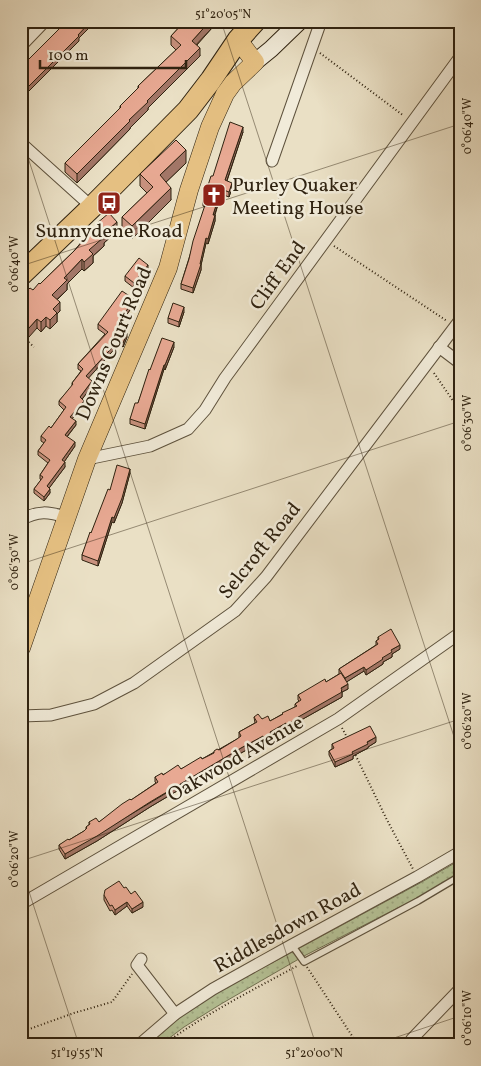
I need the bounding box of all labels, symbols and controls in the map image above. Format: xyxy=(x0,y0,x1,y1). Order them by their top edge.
text: 51°20'05"N xyxy=(195,7,251,23)
scale bar xyxy=(40,38,186,70)
text: 100 m xyxy=(48,46,88,67)
text: 0°06'40"W xyxy=(460,98,476,154)
place label: Purley Quaker Meeting House xyxy=(232,172,363,223)
church icon: Purley Quaker Meeting House xyxy=(201,182,227,208)
bus stop icon: Sunnydene Road xyxy=(96,190,122,216)
place label: Sunnydene Road xyxy=(35,218,183,246)
text: 0°06'40"W xyxy=(7,236,23,292)
street label: Cliff End xyxy=(244,236,313,317)
street label: Downs Court Road xyxy=(70,263,160,425)
text: 0°06'30"W xyxy=(460,395,476,451)
street label: Selcroft Road xyxy=(213,497,308,606)
text: 0°06'30"W xyxy=(7,534,23,590)
text: 0°06'20"W xyxy=(460,693,476,749)
street label: Oakwood Avenue xyxy=(163,709,309,810)
text: 0°06'20"W xyxy=(7,831,23,887)
street label: Riddlesdown Road xyxy=(209,877,367,981)
text: 0°06'10"W xyxy=(460,990,476,1046)
text: 51°19'55"N xyxy=(51,1046,103,1062)
text: 51°20'00"N xyxy=(285,1046,343,1062)

